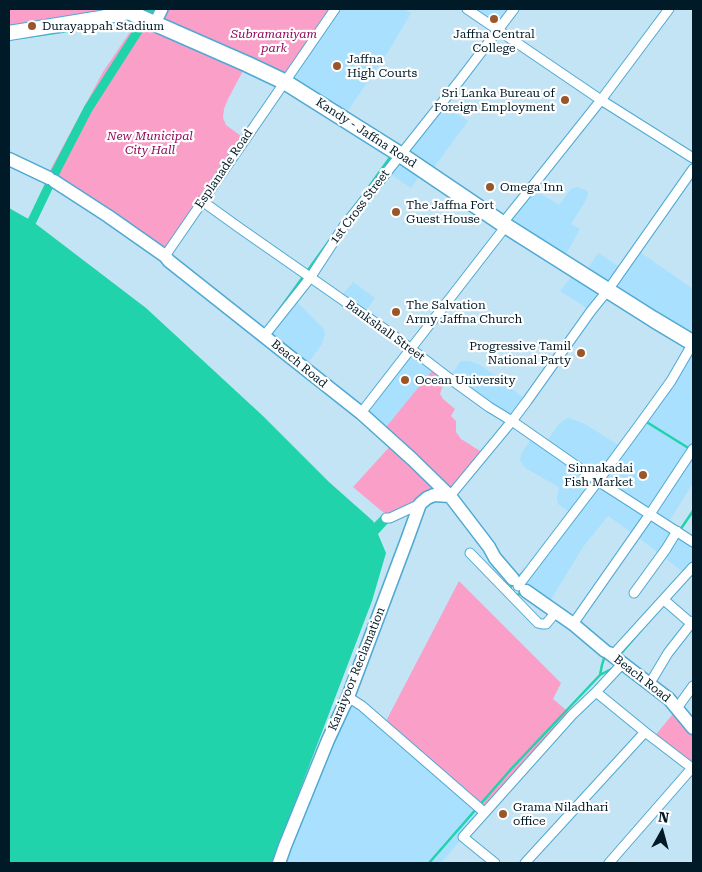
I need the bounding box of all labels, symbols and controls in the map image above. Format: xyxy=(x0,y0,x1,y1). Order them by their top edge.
marker: Jaffna Central College xyxy=(488,13,500,25)
place label: Durayappah Stadium xyxy=(42,19,164,33)
marker: Durayappah Stadium xyxy=(26,20,38,32)
park label: Subramaniyam park xyxy=(231,27,317,55)
place label: Jaffna Central College xyxy=(453,27,535,55)
place label: Jaffna High Courts xyxy=(347,52,417,80)
marker: Jaffna High Courts xyxy=(331,60,343,72)
place label: Sri Lanka Bureau of Foreign Employment xyxy=(434,86,555,114)
marker: Sri Lanka Bureau of Foreign Employment xyxy=(559,94,571,106)
street label: Kandy - Jaffna Road xyxy=(313,95,419,171)
street label: Esplanade Road xyxy=(192,127,256,211)
park label: New Municipal City Hall xyxy=(107,129,193,157)
street label: 1st Cross Street xyxy=(327,167,393,247)
place label: Omega Inn xyxy=(500,180,563,194)
marker: Omega Inn xyxy=(484,181,496,193)
place label: The Jaffna Fort Guest House xyxy=(406,198,494,226)
marker: The Jaffna Fort Guest House xyxy=(390,206,402,218)
street label: Bankshall Street xyxy=(343,297,427,365)
place label: The Salvation Army Jaffna Church xyxy=(406,298,522,326)
marker: The Salvation Army Jaffna Church xyxy=(390,306,402,318)
street label: Beach Road xyxy=(268,337,330,391)
place label: Progressive Tamil National Party xyxy=(469,339,571,367)
marker: Progressive Tamil National Party xyxy=(575,347,587,359)
place label: Ocean University xyxy=(415,373,515,387)
marker: Ocean University xyxy=(399,374,411,386)
place label: Sinnakadai Fish Market xyxy=(564,461,633,489)
marker: Sinnakadai Fish Market xyxy=(637,469,649,481)
street label: Karaiyoor Reclamation xyxy=(326,605,388,733)
street label: Beach Road xyxy=(611,652,673,706)
place label: Grama Niladhari office xyxy=(513,800,608,828)
north arrow xyxy=(637,807,687,857)
marker: Grama Niladhari office xyxy=(497,808,509,820)
text: N xyxy=(658,809,670,826)

